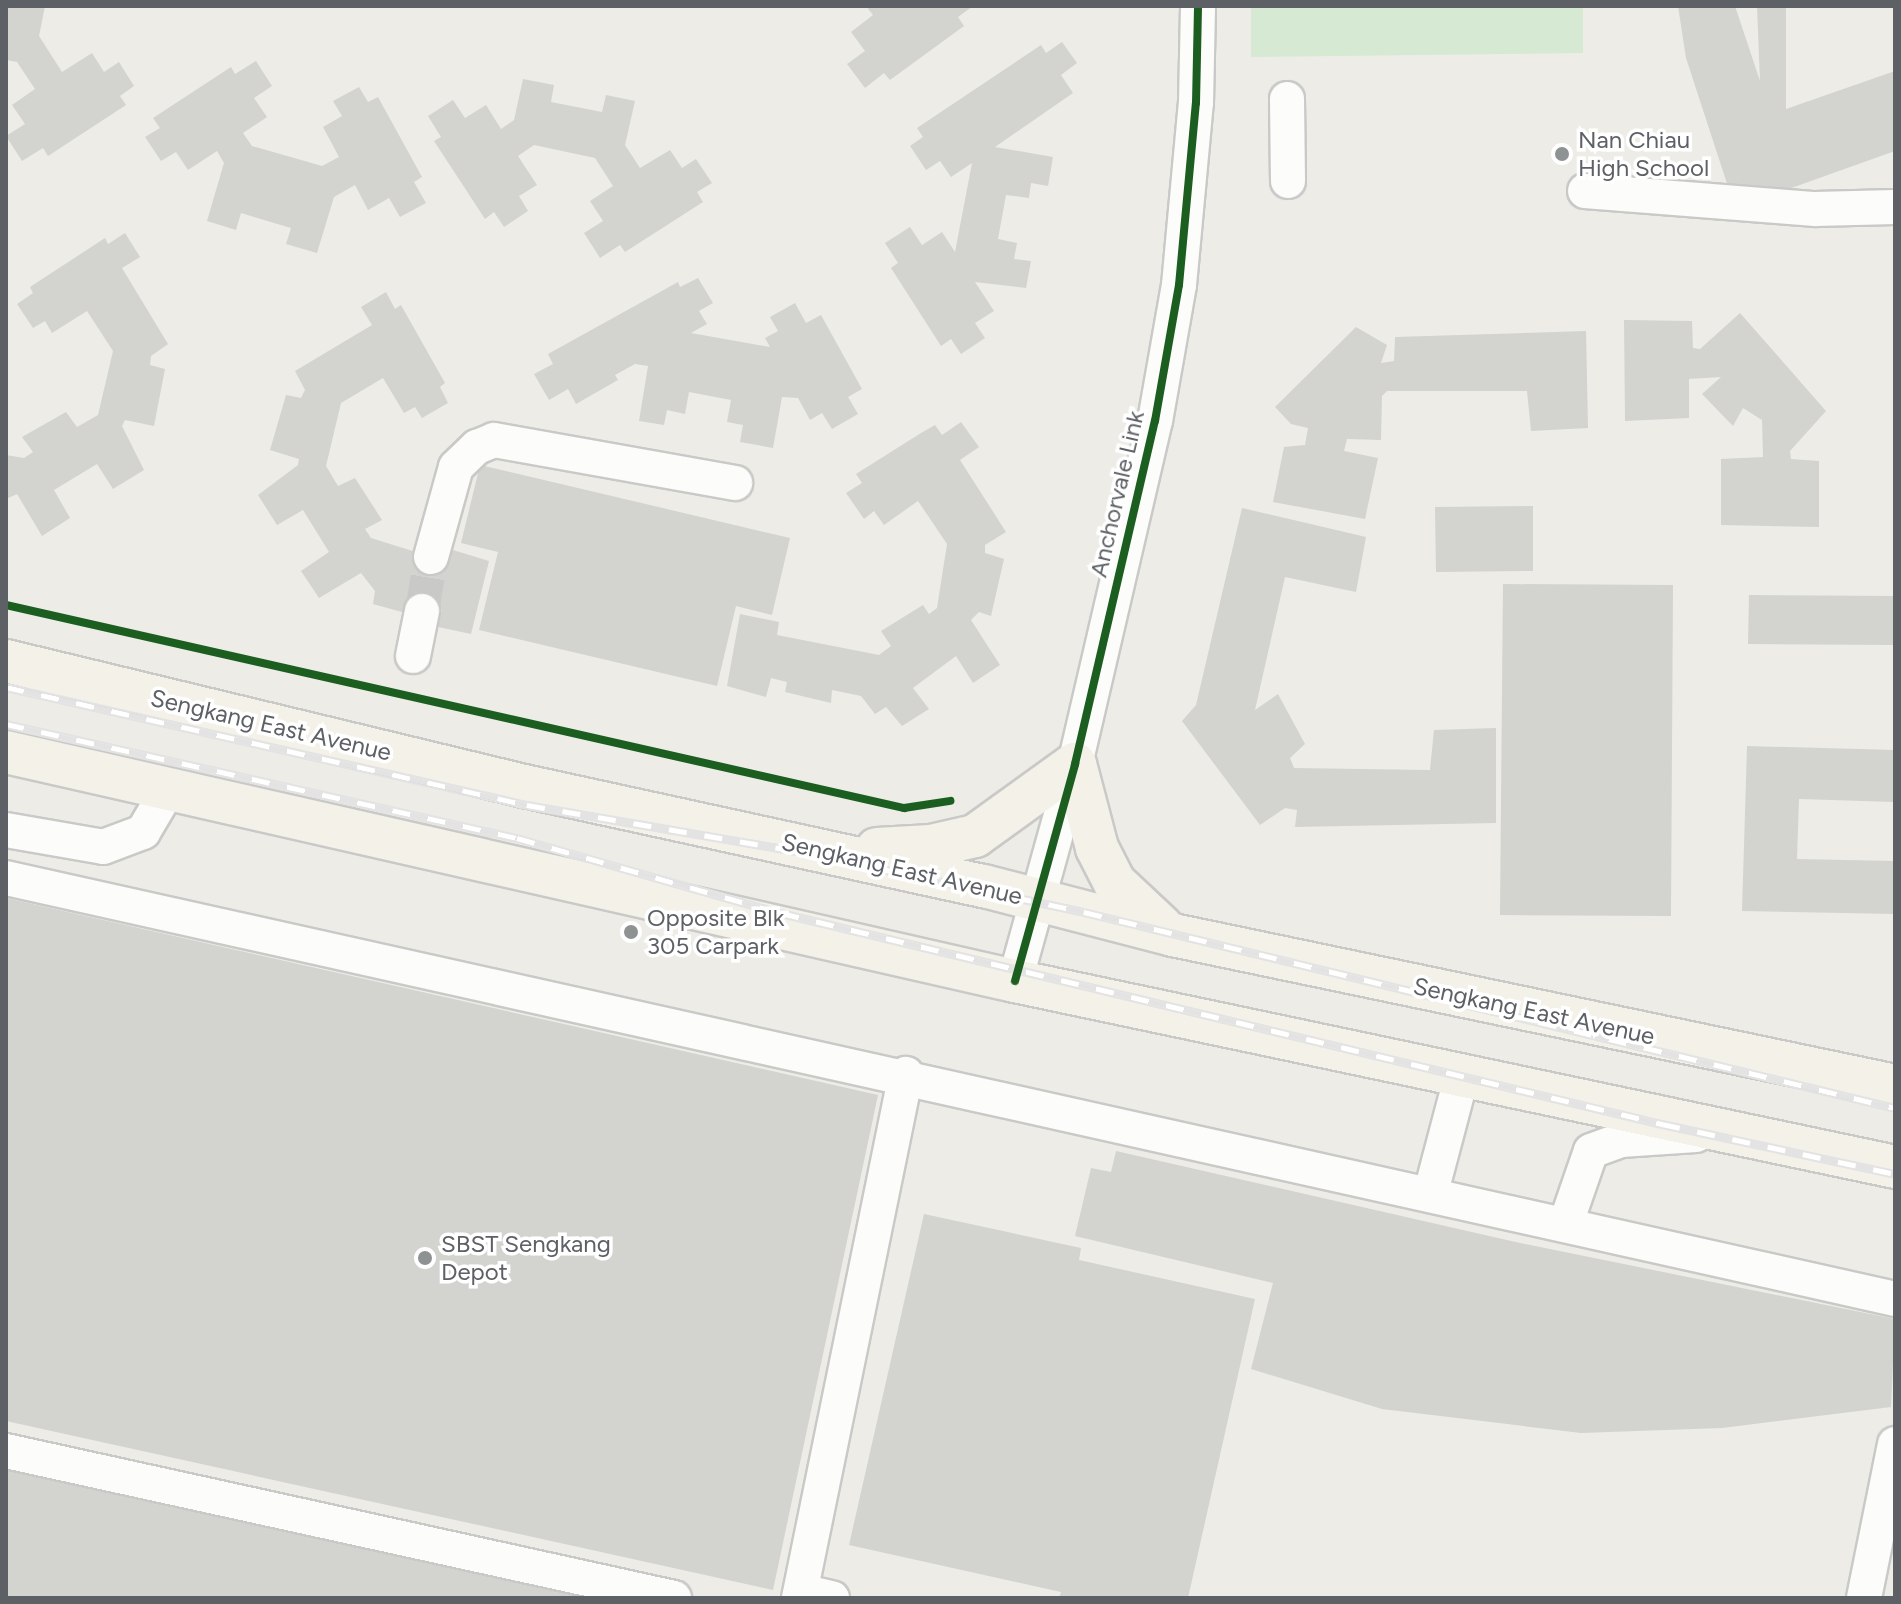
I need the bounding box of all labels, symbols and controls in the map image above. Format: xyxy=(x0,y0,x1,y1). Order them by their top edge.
place label: Nan Chiau High School xyxy=(1578,126,1709,182)
marker: Nan Chiau High School xyxy=(1553,145,1571,163)
street label: Anchorvale Link xyxy=(1084,408,1150,580)
street label: Sengkang East Avenue xyxy=(148,683,394,767)
street label: Sengkang East Avenue xyxy=(779,827,1025,911)
place label: Opposite Blk 305 Carpark xyxy=(647,904,784,960)
marker: Opposite Blk 305 Carpark xyxy=(622,923,640,941)
street label: Sengkang East Avenue xyxy=(1411,971,1657,1051)
place label: SBST Sengkang Depot xyxy=(441,1230,611,1286)
marker: SBST Sengkang Depot xyxy=(416,1249,434,1267)

